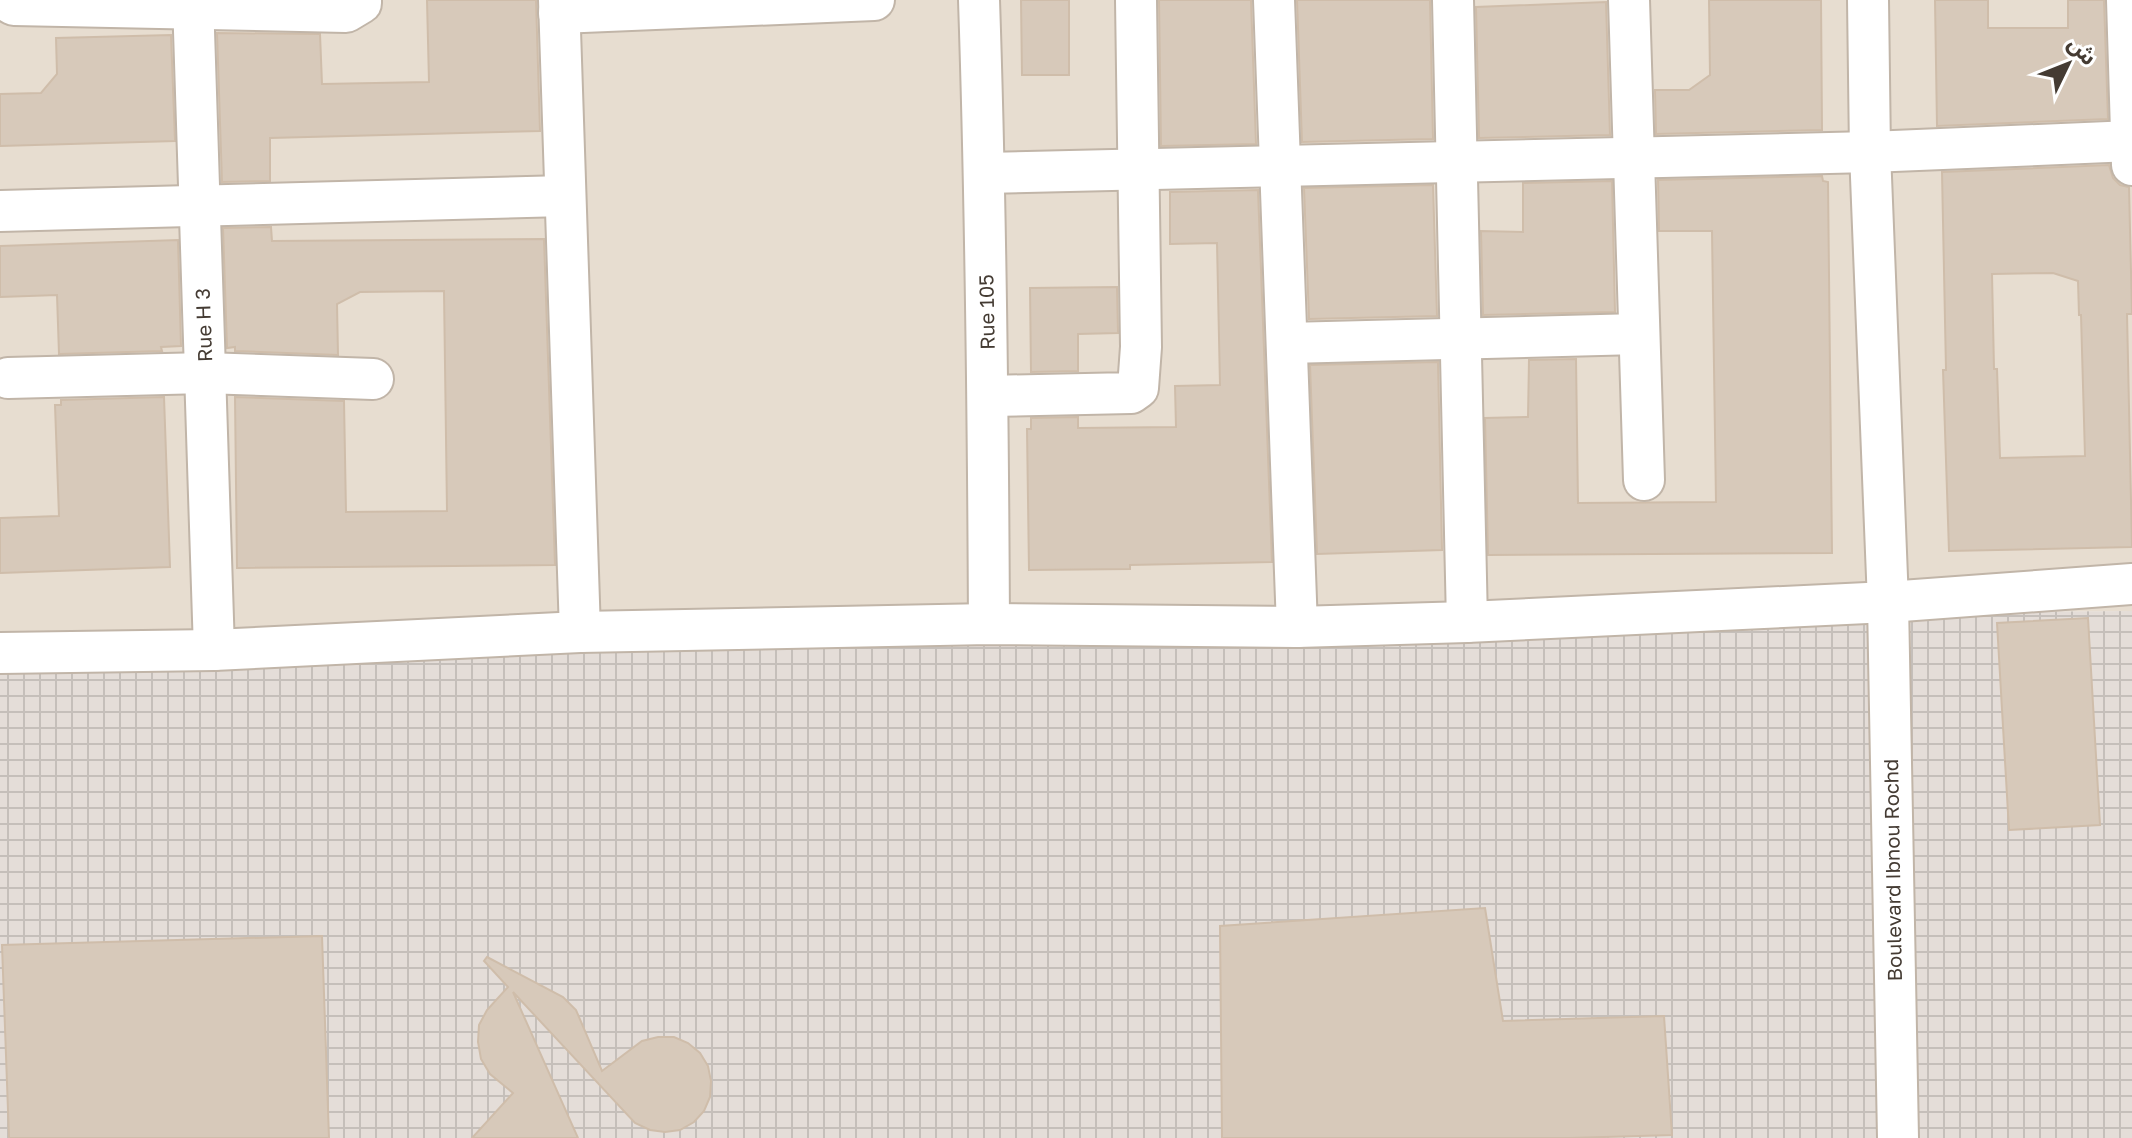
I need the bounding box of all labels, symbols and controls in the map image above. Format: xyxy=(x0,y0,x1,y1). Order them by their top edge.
north arrow xyxy=(2028,24,2108,104)
text: ش xyxy=(2063,30,2103,70)
street label: Rue 105 xyxy=(973,274,999,350)
street label: Rue H 3 xyxy=(190,288,216,362)
street label: Boulevard Ibnou Rochd xyxy=(1878,759,1906,982)

